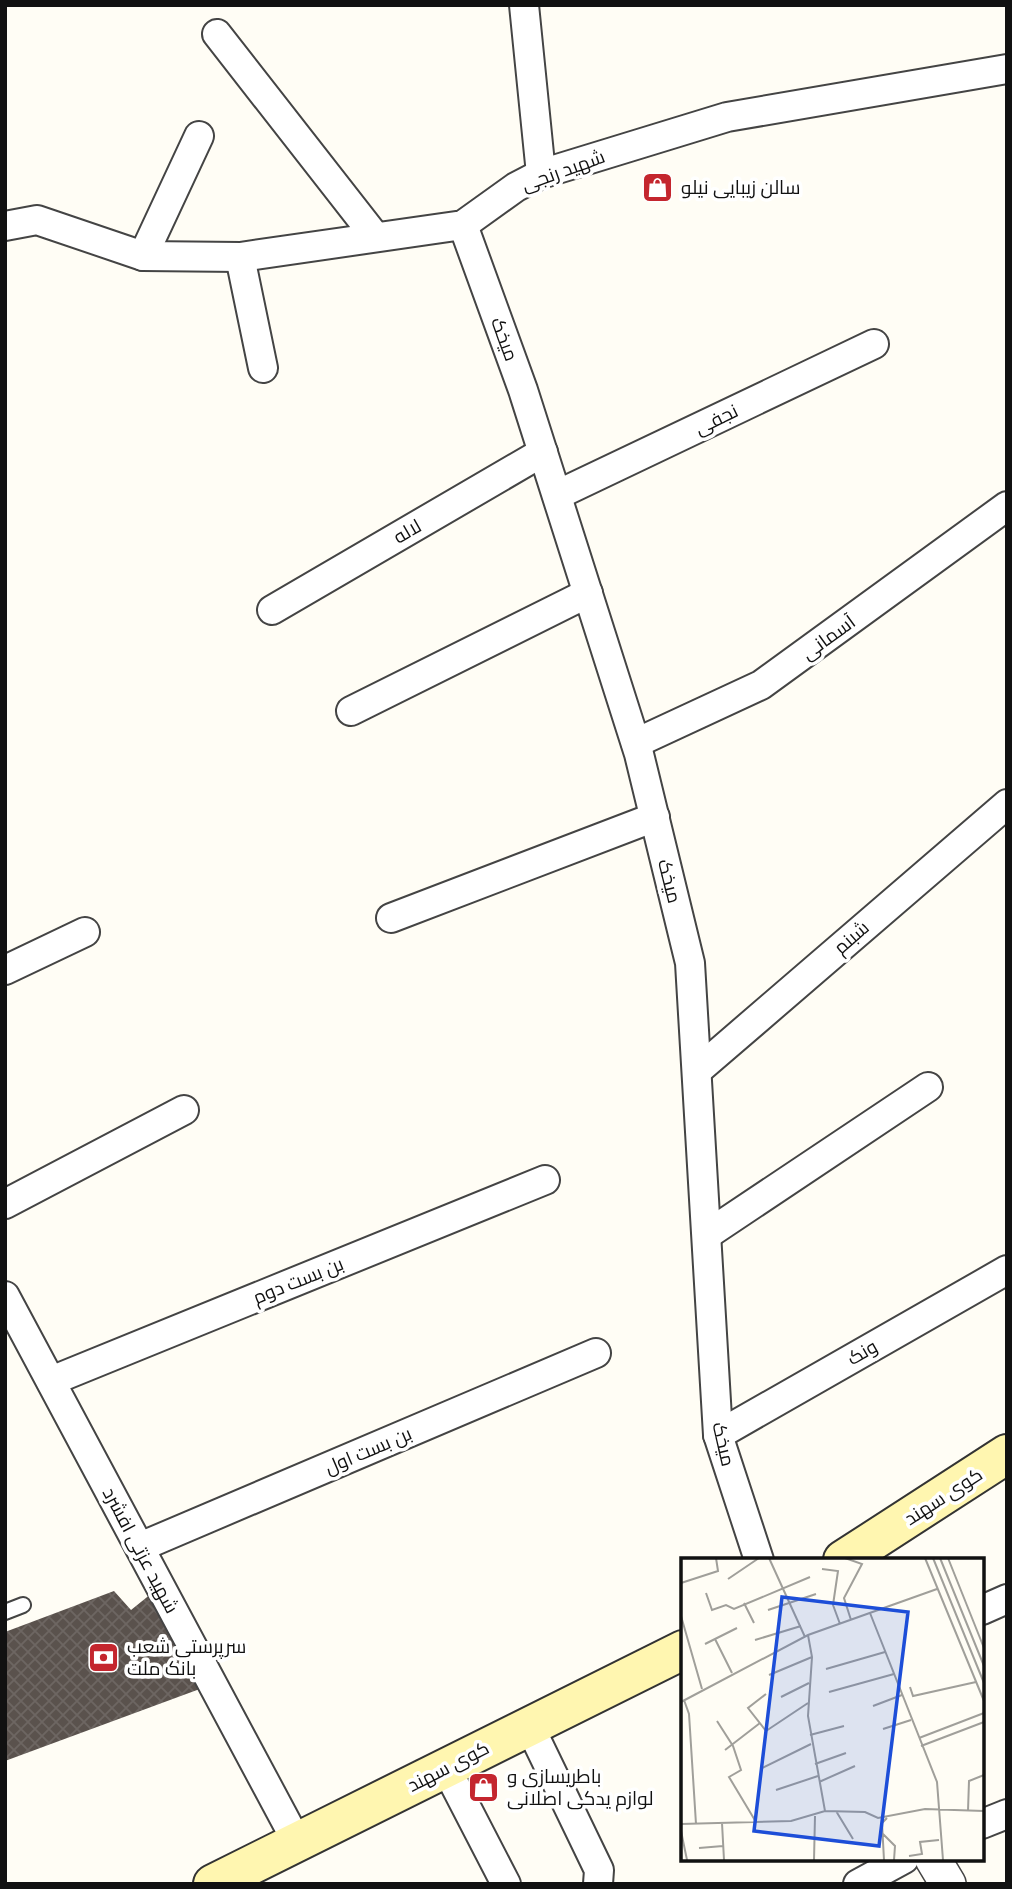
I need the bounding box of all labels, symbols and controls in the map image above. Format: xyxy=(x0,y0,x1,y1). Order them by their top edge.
street label: شهید رنجی xyxy=(518,144,608,196)
shop icon: سالن زیبایی نیلو xyxy=(641,170,675,204)
place label: سالن زیبایی نیلو xyxy=(681,175,800,199)
street label: میخک xyxy=(486,314,524,364)
street label: نجفی xyxy=(690,398,742,440)
street label: لاله xyxy=(389,513,425,549)
street label: آسمانی xyxy=(796,609,860,665)
street label: میخک xyxy=(653,856,687,906)
street label: شبنم xyxy=(828,915,875,960)
street label: بن بست دوم xyxy=(249,1251,348,1311)
street label: ونک xyxy=(843,1334,881,1370)
street label: میخک xyxy=(707,1419,741,1469)
street label: بن بست اول xyxy=(321,1421,415,1479)
street label: کوی سهند xyxy=(899,1462,987,1530)
street label: شهید عزتی افشرد xyxy=(98,1483,184,1617)
inset map xyxy=(681,1558,984,1861)
place label: سرپرستی شعب بانک ملت xyxy=(127,1634,246,1680)
bank icon: سرپرستی شعب بانک ملت xyxy=(87,1640,121,1674)
street label: کوی سهند xyxy=(403,1735,493,1797)
place label: باطریسازی و لوازم یدکی اصلانی xyxy=(507,1764,653,1812)
shop icon: باطریسازی و لوازم یدکی اصلانی xyxy=(467,1770,501,1804)

